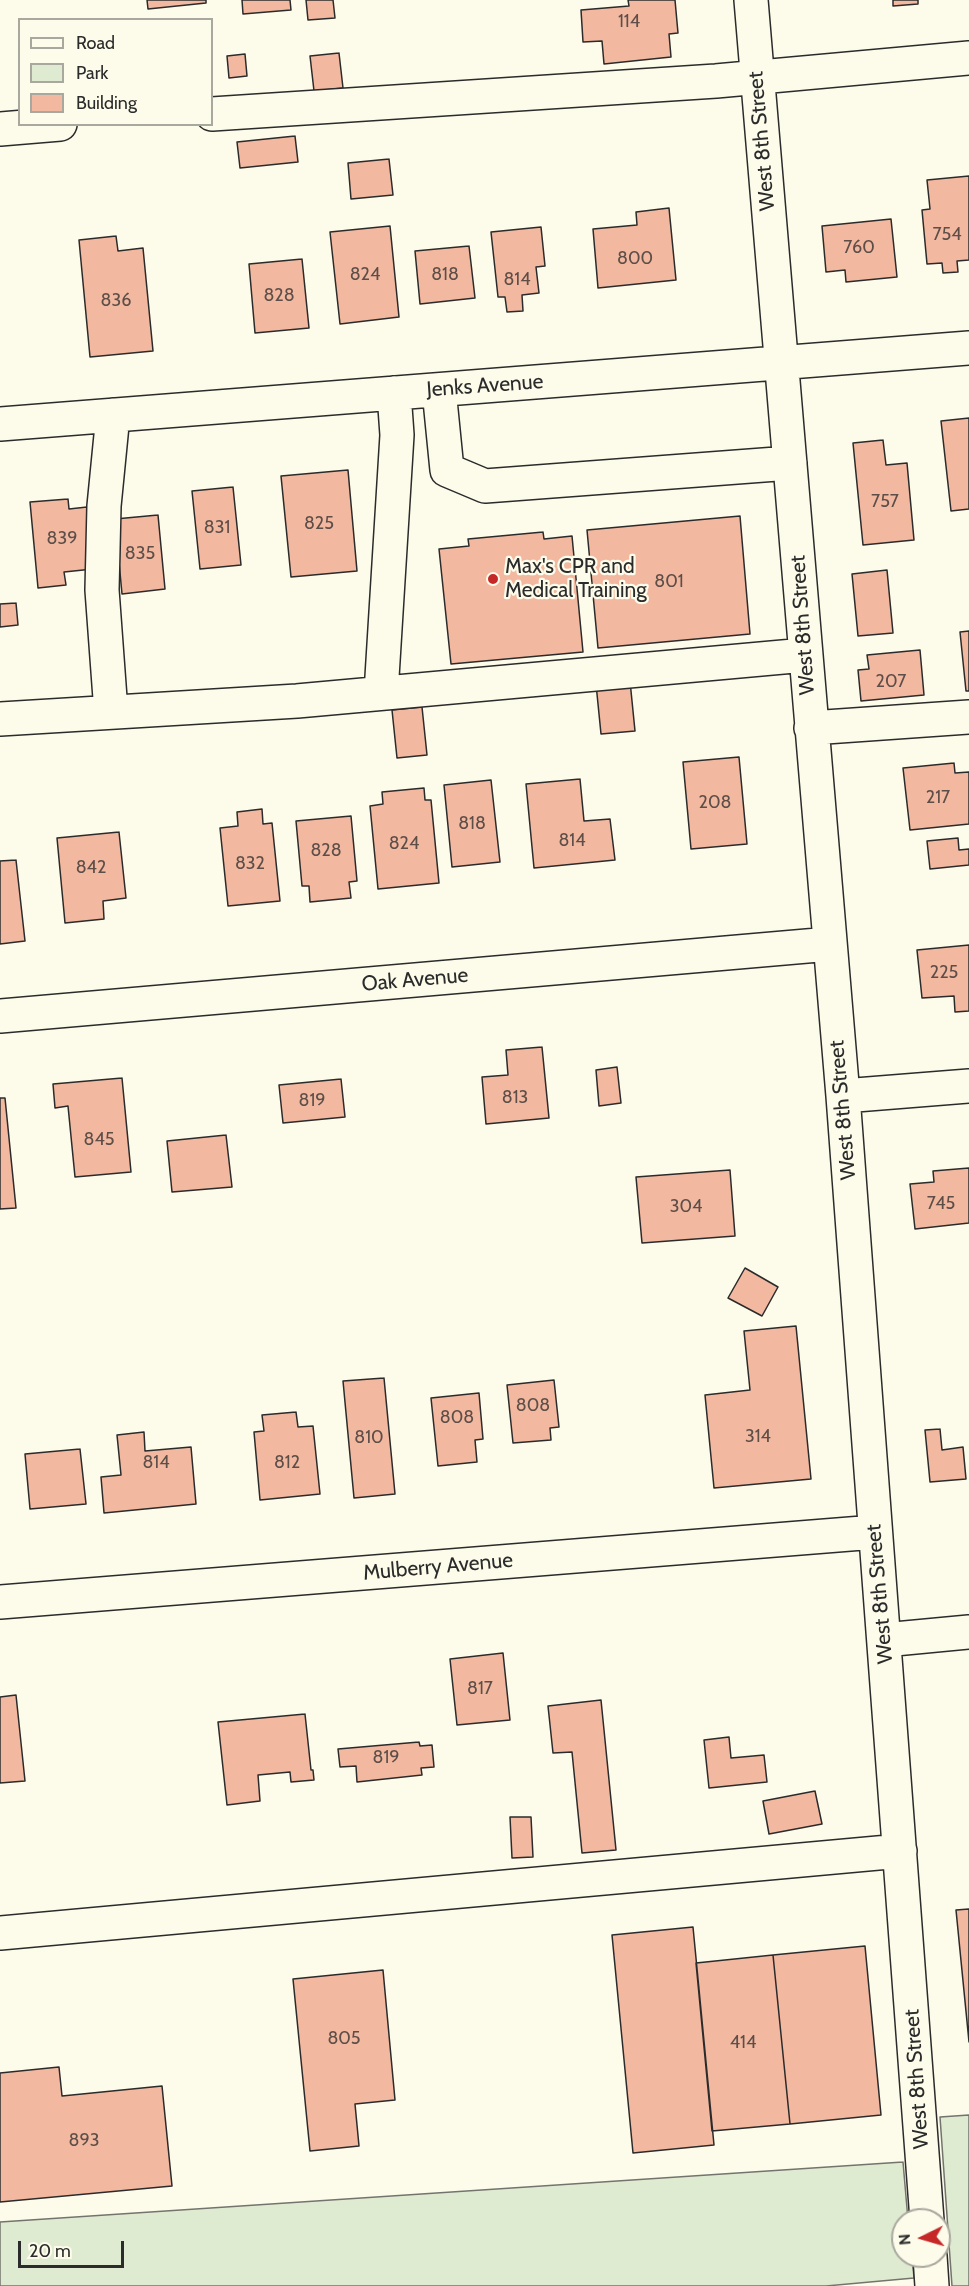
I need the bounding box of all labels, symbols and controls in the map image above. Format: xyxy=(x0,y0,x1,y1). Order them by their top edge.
house number: 114 xyxy=(618,11,640,33)
legend xyxy=(18,18,213,126)
text: Road xyxy=(76,32,115,54)
text: Park xyxy=(76,62,108,84)
street label: West 8th Street xyxy=(743,70,781,212)
text: Building xyxy=(76,92,137,114)
house number: 754 xyxy=(932,224,962,246)
house number: 760 xyxy=(843,237,875,259)
house number: 800 xyxy=(617,248,653,270)
house number: 824 xyxy=(350,264,380,286)
house number: 818 xyxy=(431,264,459,286)
house number: 814 xyxy=(503,269,531,291)
house number: 828 xyxy=(263,285,295,307)
house number: 836 xyxy=(101,290,131,312)
street label: Jenks Avenue xyxy=(426,369,544,403)
house number: 757 xyxy=(871,491,899,513)
house number: 825 xyxy=(304,513,334,535)
house number: 831 xyxy=(204,517,230,539)
house number: 839 xyxy=(47,528,77,550)
house number: 835 xyxy=(125,543,155,565)
place label: Max's CPR and Medical Training xyxy=(505,554,647,604)
street label: West 8th Street xyxy=(786,554,820,696)
house number: 801 xyxy=(654,571,684,593)
marker: Max's CPR and Medical Training xyxy=(486,572,500,586)
house number: 207 xyxy=(876,671,906,693)
house number: 217 xyxy=(926,787,950,809)
house number: 208 xyxy=(699,792,731,814)
house number: 818 xyxy=(458,813,486,835)
house number: 814 xyxy=(558,830,586,852)
house number: 824 xyxy=(389,833,419,855)
house number: 828 xyxy=(310,840,342,862)
house number: 832 xyxy=(235,853,265,875)
house number: 842 xyxy=(76,857,106,879)
house number: 225 xyxy=(930,962,958,984)
street label: Oak Avenue xyxy=(361,963,469,997)
street label: West 8th Street xyxy=(824,1039,862,1181)
house number: 813 xyxy=(502,1087,528,1109)
house number: 819 xyxy=(299,1090,325,1112)
house number: 845 xyxy=(83,1129,115,1151)
house number: 745 xyxy=(927,1193,955,1215)
house number: 304 xyxy=(670,1196,702,1218)
house number: 808 xyxy=(516,1395,550,1417)
house number: 808 xyxy=(440,1407,474,1429)
house number: 314 xyxy=(745,1426,771,1448)
house number: 810 xyxy=(354,1427,384,1449)
house number: 814 xyxy=(142,1452,170,1474)
house number: 812 xyxy=(274,1452,300,1474)
street label: West 8th Street xyxy=(861,1523,899,1665)
street label: Mulberry Avenue xyxy=(362,1548,514,1586)
house number: 817 xyxy=(467,1678,493,1700)
house number: 819 xyxy=(373,1747,399,1769)
street label: West 8th Street xyxy=(900,2008,934,2150)
house number: 805 xyxy=(327,2028,361,2050)
house number: 414 xyxy=(730,2032,756,2054)
house number: 893 xyxy=(69,2130,99,2152)
north arrow xyxy=(891,2208,951,2268)
scale bar xyxy=(21,2229,128,2267)
text: N xyxy=(895,2233,915,2246)
text: 20 m xyxy=(29,2240,71,2262)

